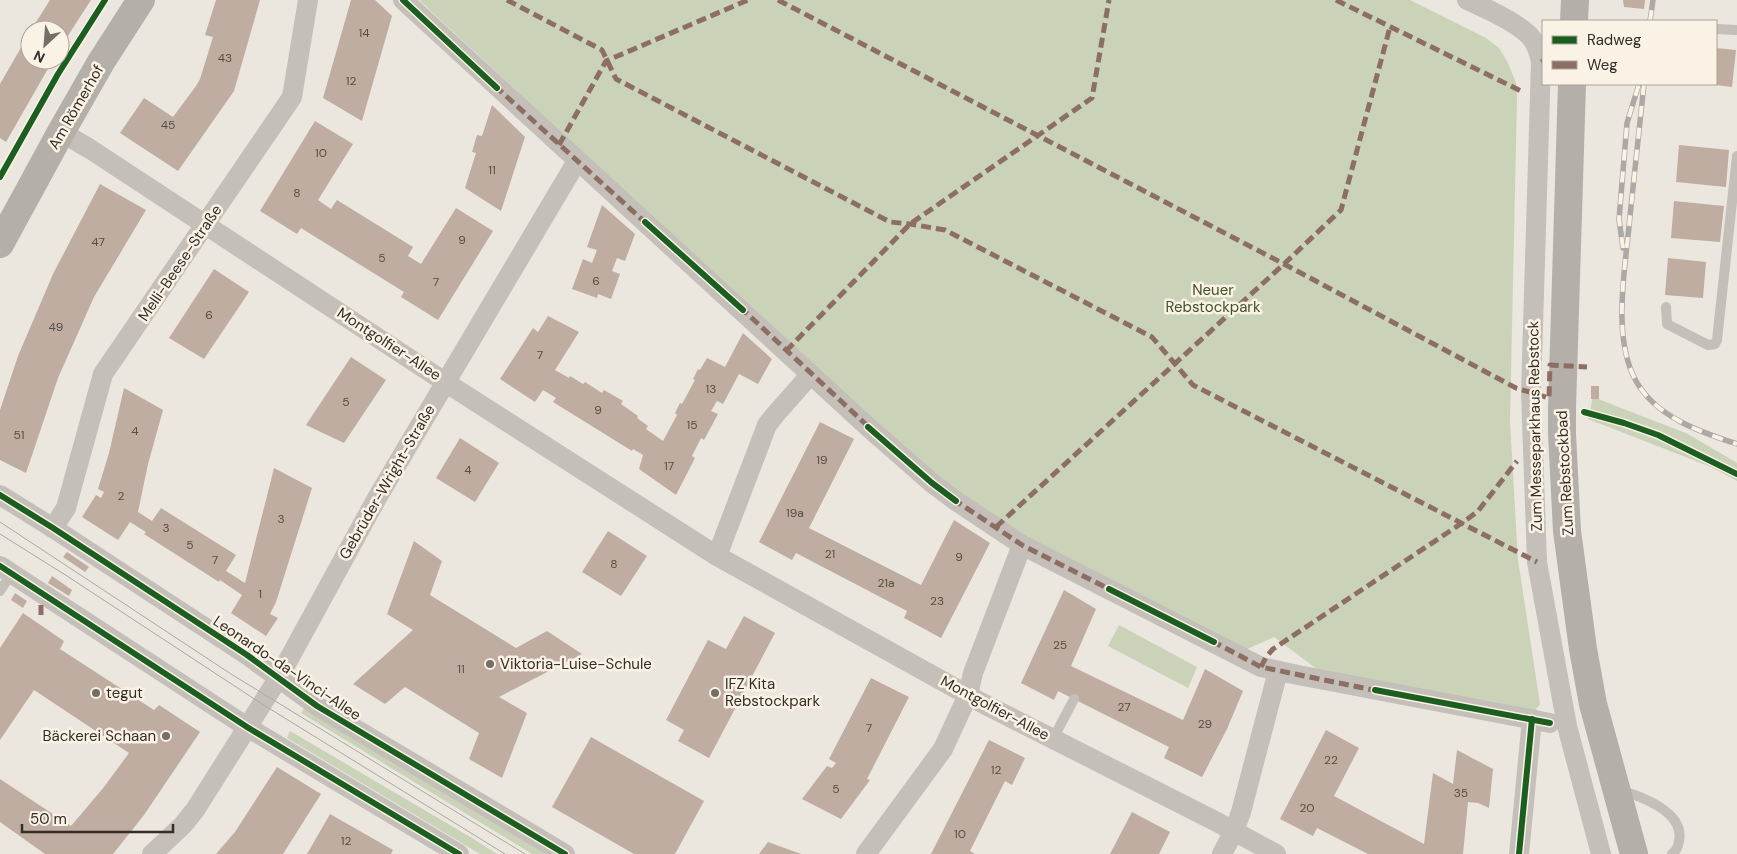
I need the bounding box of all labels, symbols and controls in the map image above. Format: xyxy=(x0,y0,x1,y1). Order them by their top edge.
north arrow xyxy=(20,20,70,70)
legend xyxy=(1542,20,1717,85)
house number: 14 xyxy=(358,25,370,41)
text: Radweg xyxy=(1587,30,1641,50)
text: N xyxy=(31,46,48,67)
house number: 43 xyxy=(218,50,232,66)
text: Weg xyxy=(1587,55,1618,75)
street label: Am Römerhof xyxy=(44,61,108,153)
house number: 12 xyxy=(346,73,356,89)
house number: 45 xyxy=(161,117,175,133)
house number: 10 xyxy=(315,145,327,161)
house number: 11 xyxy=(488,162,496,178)
house number: 8 xyxy=(293,185,301,201)
street label: Melli-Beese-Straße xyxy=(134,201,226,325)
house number: 9 xyxy=(458,232,466,248)
house number: 47 xyxy=(91,234,105,250)
house number: 5 xyxy=(378,250,386,266)
house number: 6 xyxy=(592,273,600,289)
house number: 7 xyxy=(433,274,439,290)
park label: Neuer Rebstockpark xyxy=(1166,280,1261,317)
street label: Montgolfier-Allee xyxy=(333,303,445,385)
house number: 6 xyxy=(205,307,213,323)
house number: 49 xyxy=(49,319,63,335)
street label: Zum Messeparkhaus Rebstock xyxy=(1523,320,1547,531)
house number: 7 xyxy=(537,347,543,363)
house number: 13 xyxy=(706,381,716,397)
house number: 5 xyxy=(342,394,350,410)
street label: Gebrüder-Wright-Straße xyxy=(334,401,440,563)
house number: 9 xyxy=(594,402,602,418)
street label: Zum Rebstockbad xyxy=(1552,410,1578,536)
house number: 15 xyxy=(686,417,698,433)
house number: 4 xyxy=(131,423,139,439)
house number: 51 xyxy=(13,427,25,443)
house number: 19 xyxy=(816,452,828,468)
house number: 17 xyxy=(664,458,674,474)
house number: 4 xyxy=(464,462,472,478)
house number: 2 xyxy=(118,488,125,504)
house number: 19a xyxy=(786,505,804,521)
house number: 3 xyxy=(277,511,285,527)
house number: 3 xyxy=(162,520,170,536)
house number: 5 xyxy=(186,537,194,553)
house number: 21 xyxy=(825,546,835,562)
house number: 9 xyxy=(955,549,963,565)
house number: 7 xyxy=(212,552,218,568)
house number: 8 xyxy=(610,556,618,572)
house number: 21a xyxy=(877,575,895,591)
house number: 1 xyxy=(258,586,262,602)
house number: 23 xyxy=(930,593,944,609)
street label: Leonardo-da-Vinci-Allee xyxy=(209,611,365,725)
house number: 25 xyxy=(1053,637,1067,653)
place label: Viktoria-Luise-Schule xyxy=(500,654,652,674)
marker: Viktoria-Luise-Schule xyxy=(484,658,496,670)
house number: 11 xyxy=(457,661,465,677)
street label: Montgolfier-Allee xyxy=(937,671,1053,745)
place label: IFZ Kita Rebstockpark xyxy=(725,674,820,711)
place label: tegut xyxy=(106,683,143,703)
marker: tegut xyxy=(90,687,102,699)
marker: IFZ Kita Rebstockpark xyxy=(709,687,721,699)
house number: 27 xyxy=(1117,699,1131,715)
house number: 29 xyxy=(1198,716,1212,732)
house number: 7 xyxy=(866,720,872,736)
place label: Bäckerei Schaan xyxy=(42,726,156,746)
marker: Bäckerei Schaan xyxy=(160,730,172,742)
house number: 22 xyxy=(1324,752,1338,768)
house number: 12 xyxy=(991,762,1001,778)
house number: 5 xyxy=(832,781,840,797)
house number: 35 xyxy=(1454,785,1468,801)
house number: 20 xyxy=(1299,800,1315,816)
scale bar xyxy=(22,802,174,834)
text: 50 m xyxy=(30,809,67,829)
house number: 10 xyxy=(954,826,966,842)
house number: 12 xyxy=(341,833,351,849)

